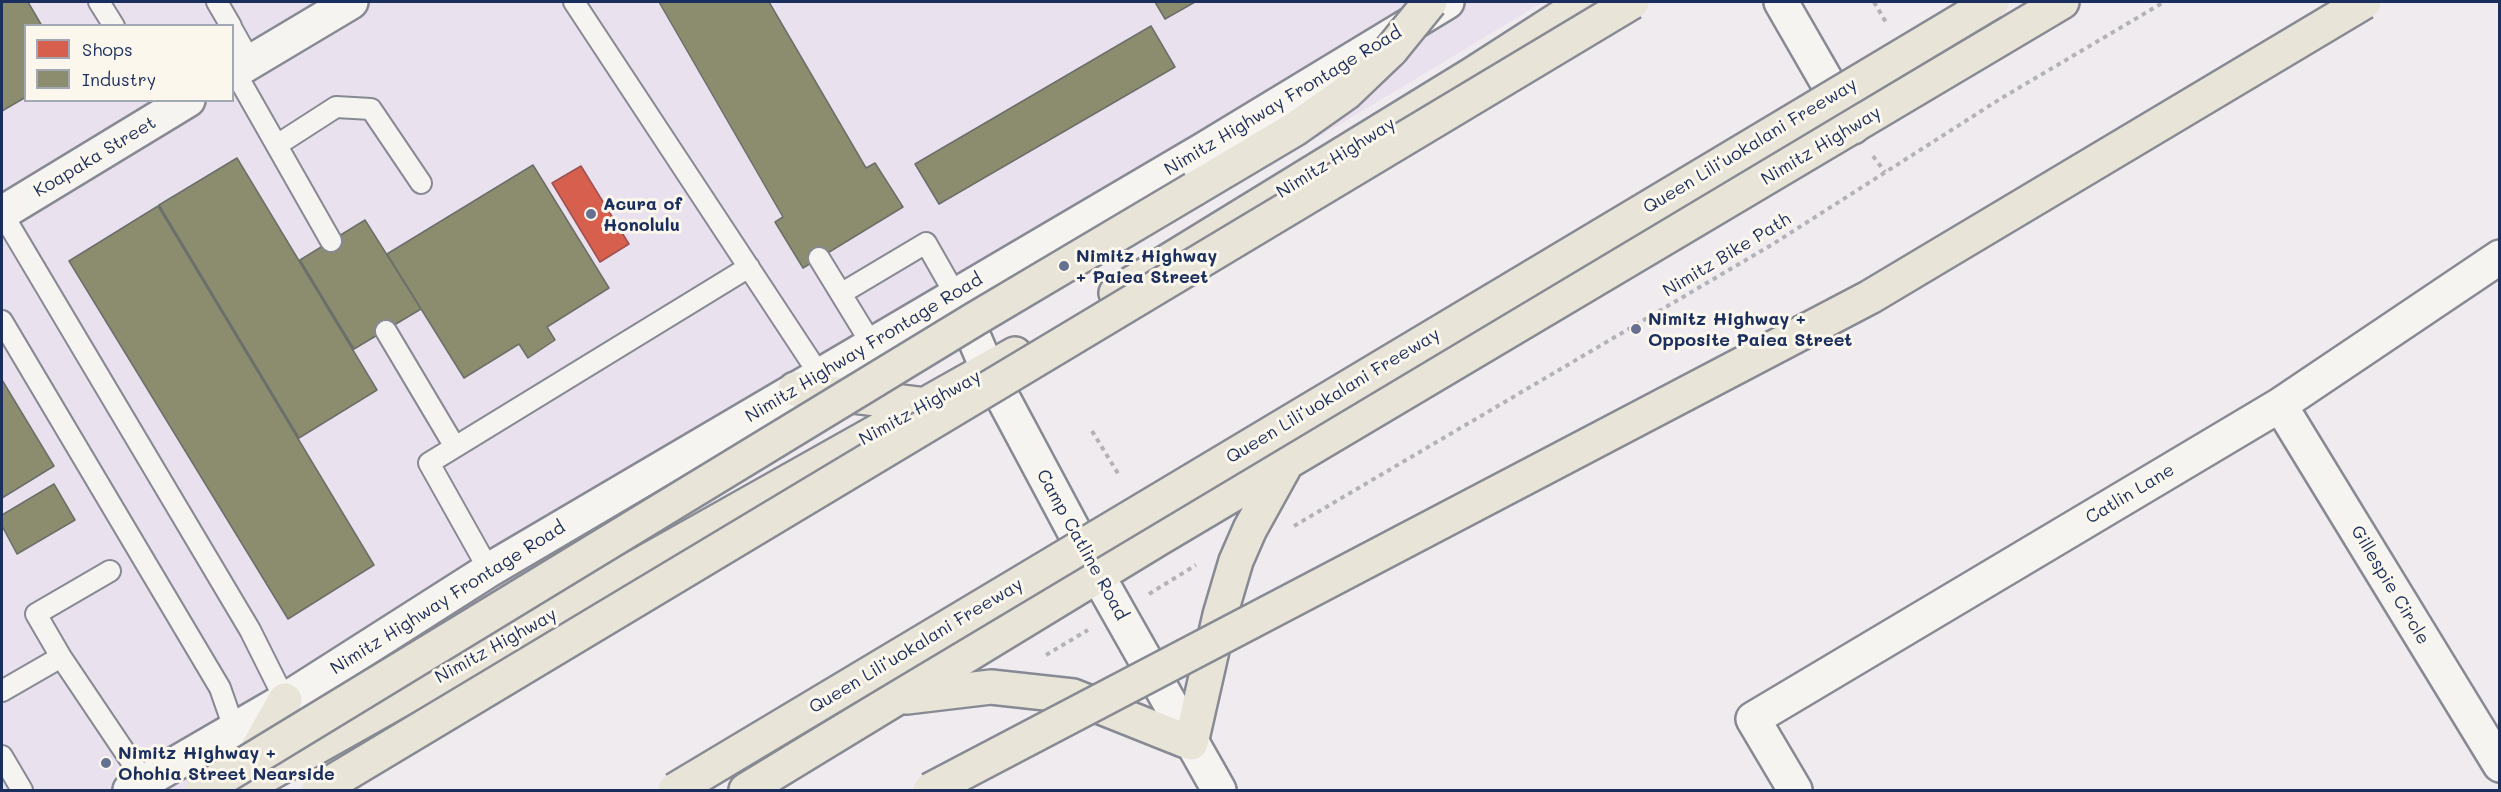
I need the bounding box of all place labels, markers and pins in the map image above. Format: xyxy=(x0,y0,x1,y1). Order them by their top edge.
place label: Acura of Honolulu xyxy=(603,193,682,236)
marker: Acura of Honolulu xyxy=(584,207,598,221)
place label: Nimitz Highway + Paiea Street xyxy=(1076,245,1217,288)
marker: Nimitz Highway + Paiea Street xyxy=(1057,259,1071,273)
place label: Nimitz Highway + Opposite Paiea Street xyxy=(1648,308,1852,350)
marker: Nimitz Highway + Opposite Paiea Street xyxy=(1629,322,1643,336)
place label: Nimitz Highway + Ohohia Street Nearside xyxy=(118,742,335,784)
marker: Nimitz Highway + Ohohia Street Nearside xyxy=(99,756,113,770)

